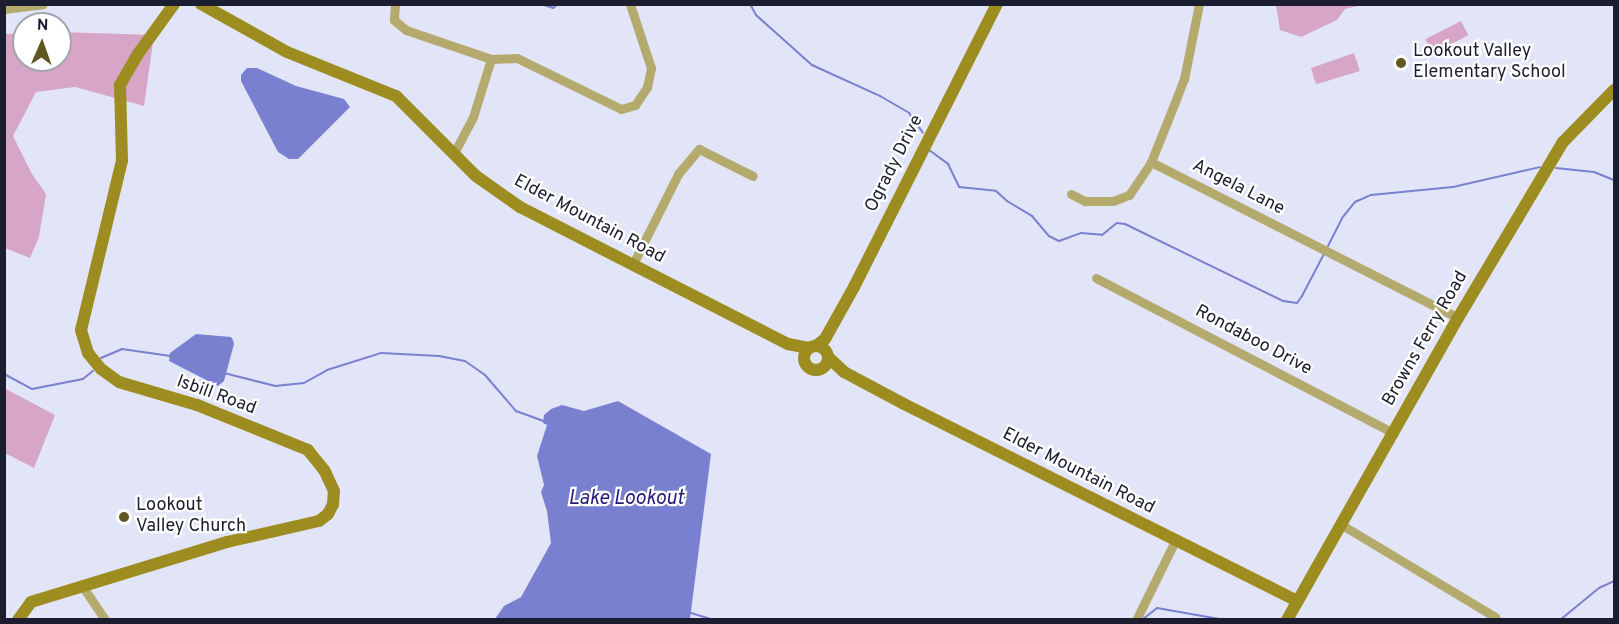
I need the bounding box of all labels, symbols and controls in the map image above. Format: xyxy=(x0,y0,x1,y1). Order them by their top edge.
north arrow xyxy=(12,12,72,72)
text: N xyxy=(36,16,49,36)
place label: Lookout Valley Elementary School xyxy=(1413,42,1566,84)
marker: Lookout Valley Elementary School xyxy=(1394,56,1408,70)
street label: Ogrady Drive xyxy=(861,112,929,216)
street label: Angela Lane xyxy=(1188,156,1288,220)
street label: Elder Mountain Road xyxy=(510,171,668,269)
street label: Browns Ferry Road xyxy=(1379,268,1473,410)
street label: Rondaboo Drive xyxy=(1191,301,1315,381)
street label: Isbill Road xyxy=(173,372,259,420)
street label: Elder Mountain Road xyxy=(998,424,1158,520)
water label: Lake Lookout xyxy=(568,487,684,511)
place label: Lookout Valley Church xyxy=(136,496,246,538)
marker: Lookout Valley Church xyxy=(117,510,131,524)

